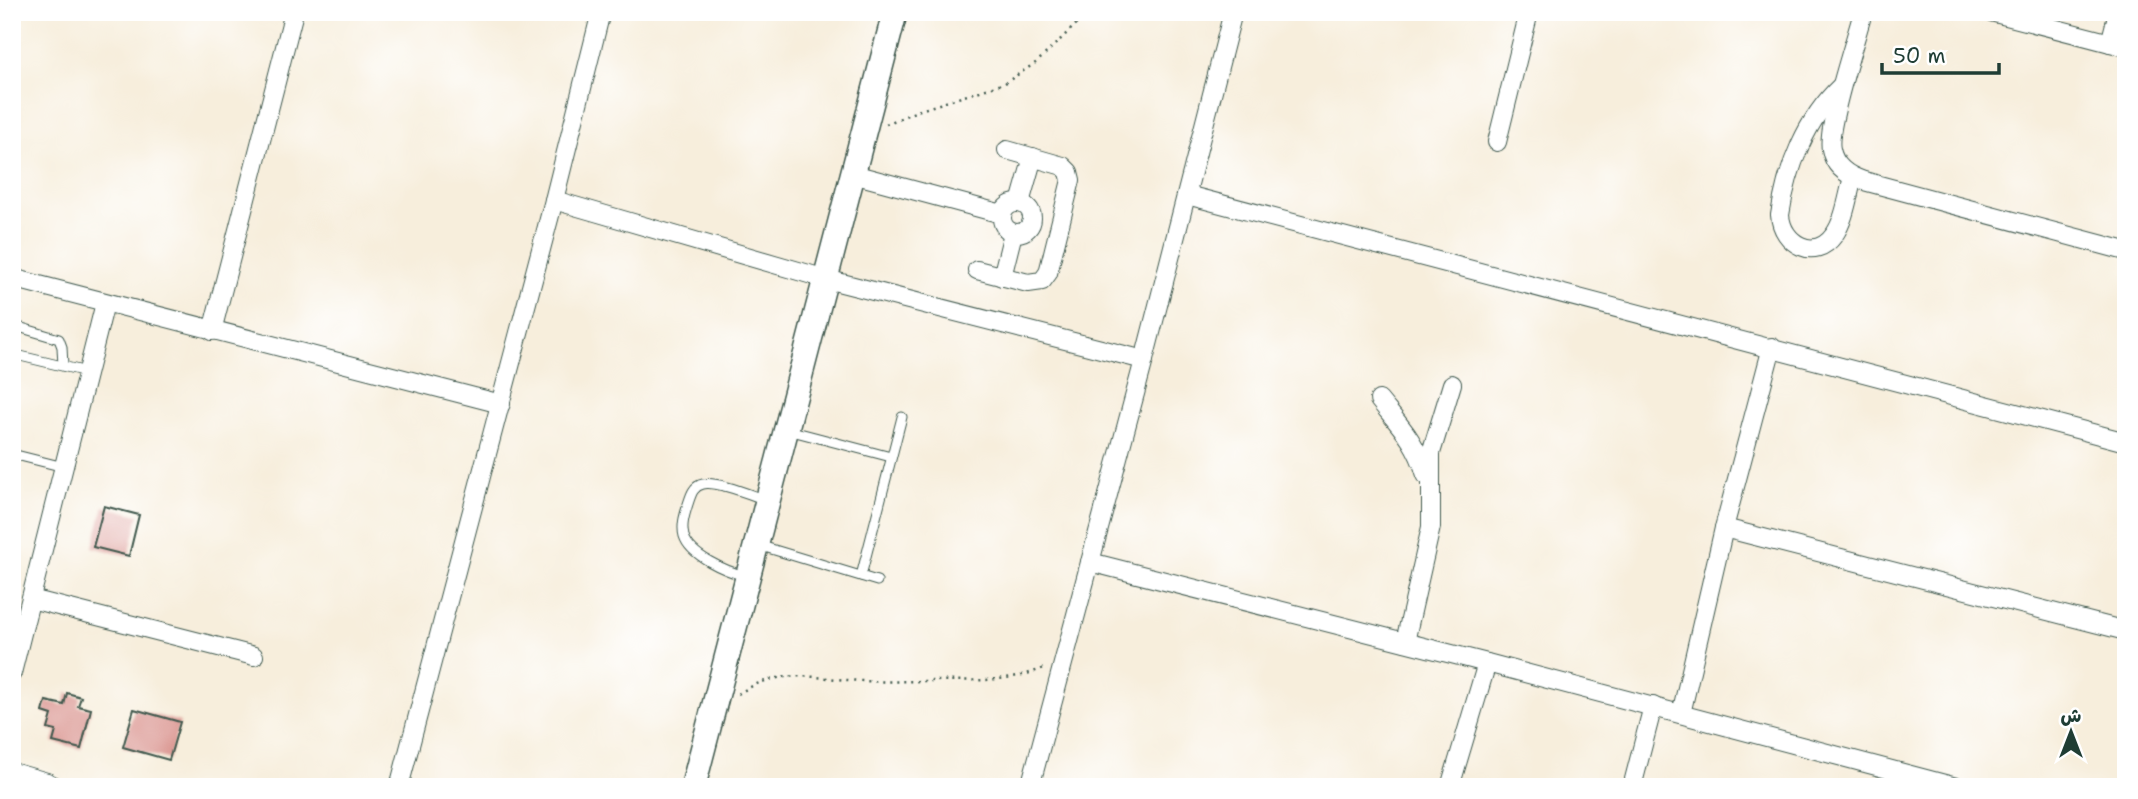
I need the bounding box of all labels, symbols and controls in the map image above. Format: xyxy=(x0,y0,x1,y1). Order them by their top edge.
scale bar xyxy=(1882,32,2000,76)
text: 50 m xyxy=(1893,42,1946,70)
north arrow xyxy=(2036,698,2106,768)
text: ش xyxy=(2061,703,2082,728)

